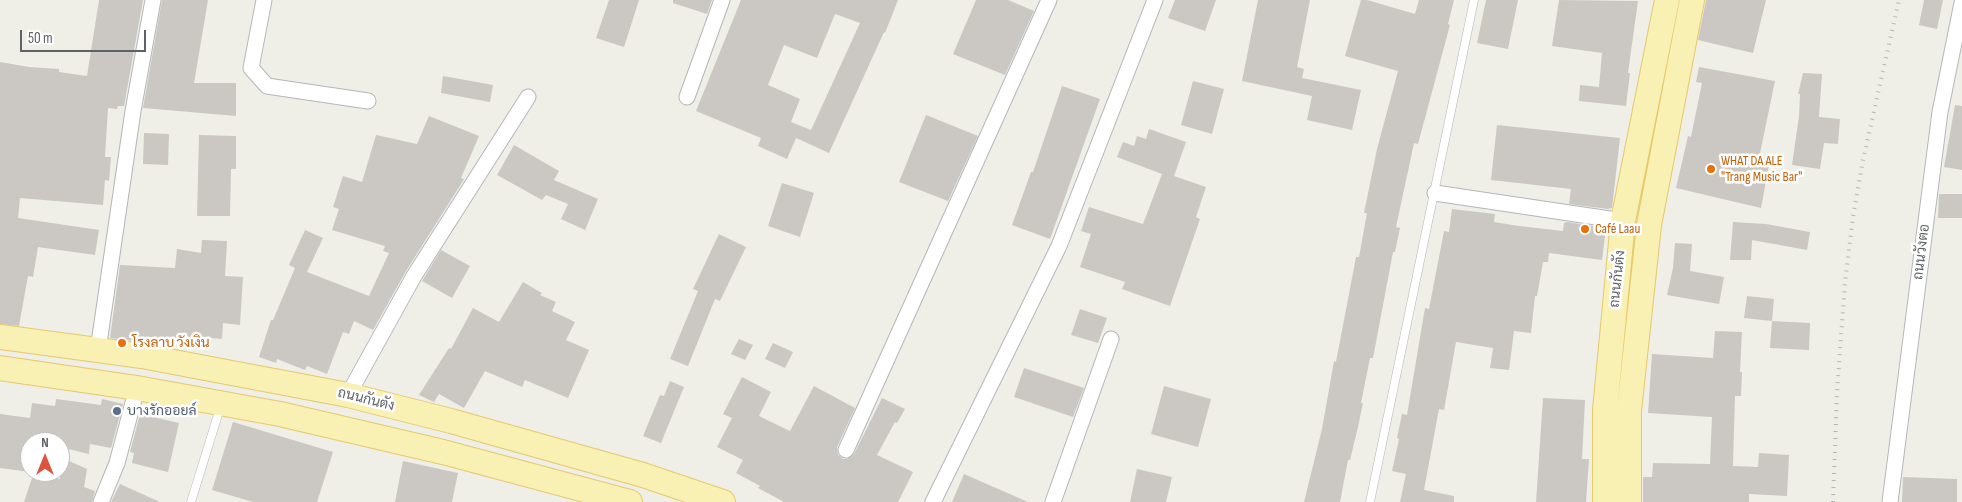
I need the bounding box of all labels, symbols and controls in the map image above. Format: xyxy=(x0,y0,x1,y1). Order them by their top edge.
scale bar xyxy=(22,20,149,52)
text: 50 m xyxy=(28,29,53,48)
place label: WHAT DA ALE "Trang Music Bar" xyxy=(1721,153,1802,186)
marker: WHAT DA ALE "Trang Music Bar" xyxy=(1705,163,1717,175)
place label: Café Laau xyxy=(1595,221,1640,237)
marker: Café Laau xyxy=(1579,223,1591,235)
street label: ถนนวังตอ xyxy=(1910,223,1934,281)
street label: ถนนกันตัง xyxy=(1607,249,1629,309)
place label: โรงลาบ วังเงิน xyxy=(132,335,210,351)
marker: โรงลาบ วังเงิน xyxy=(116,337,128,349)
street label: ถนนกันตัง xyxy=(336,385,396,415)
place label: บางรักออยล์ xyxy=(127,403,197,419)
marker: บางรักออยล์ xyxy=(111,405,123,417)
north arrow xyxy=(20,432,70,482)
text: N xyxy=(41,434,49,451)

